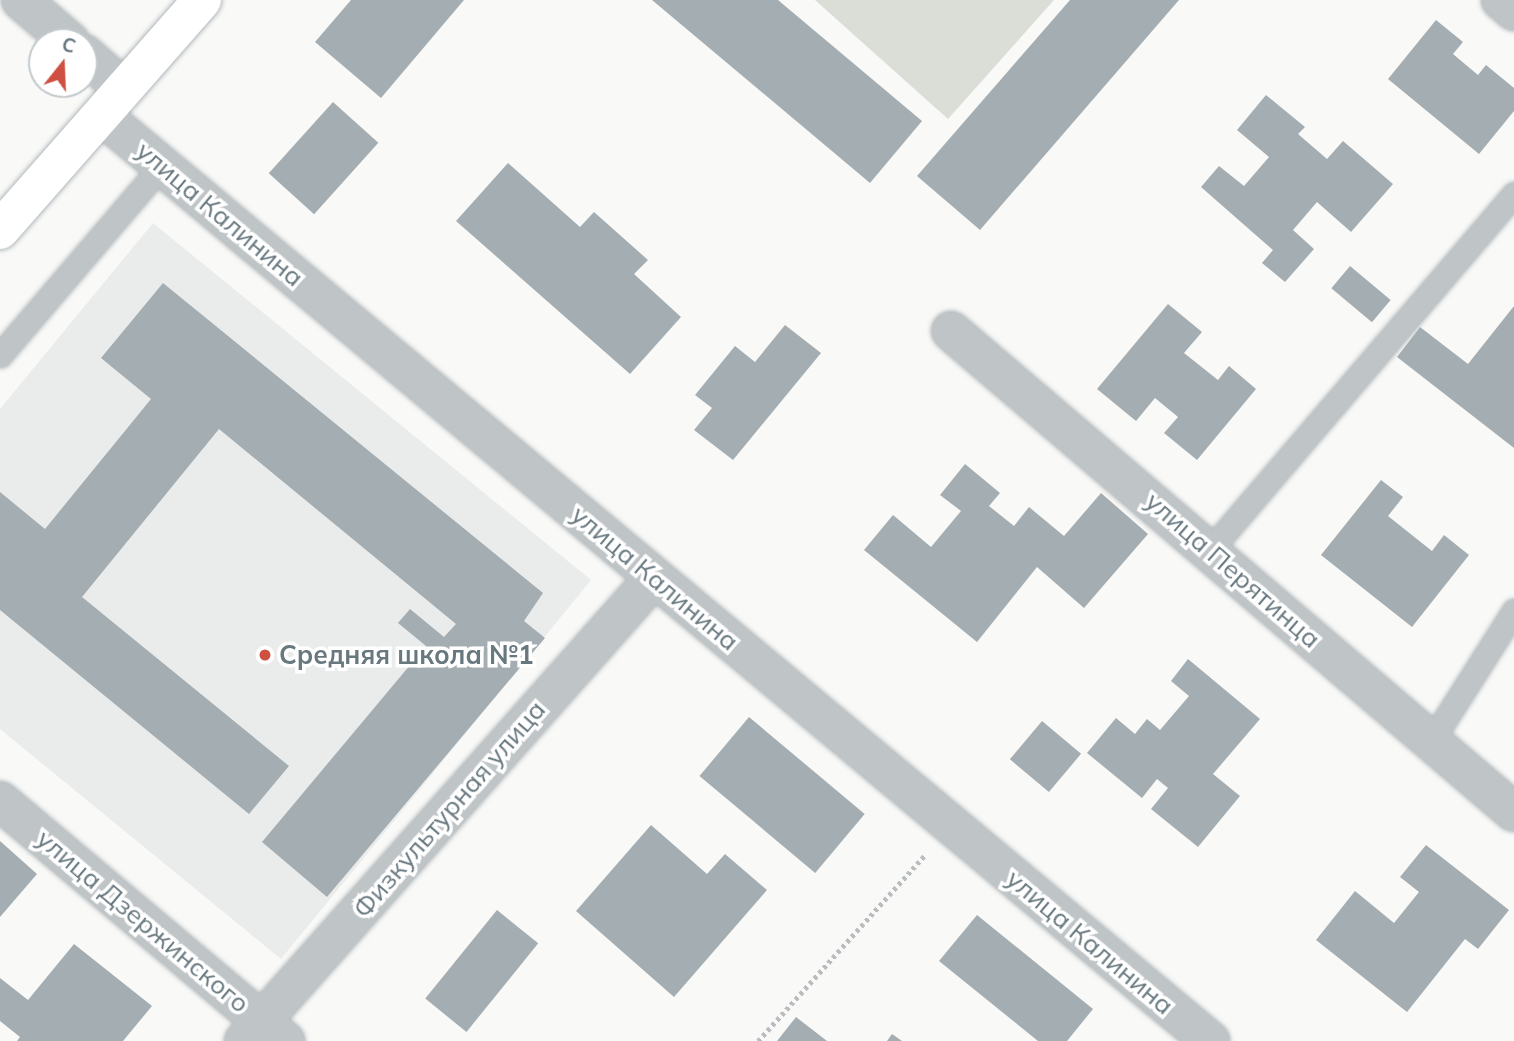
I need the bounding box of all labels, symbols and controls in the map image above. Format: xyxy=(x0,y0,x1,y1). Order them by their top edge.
north arrow xyxy=(28,28,98,98)
text: С xyxy=(59,32,79,58)
street label: улица Калинина xyxy=(130,135,310,293)
street label: улица Перятинца xyxy=(1139,486,1327,654)
street label: улица Калинина xyxy=(565,499,745,657)
place label: Средняя школа №1 xyxy=(279,639,534,671)
marker: Средняя школа №1 xyxy=(257,647,273,663)
street label: Физкультурная улица xyxy=(346,694,552,924)
street label: улица Дзержинского xyxy=(30,823,256,1019)
street label: улица Калинина xyxy=(1000,863,1180,1021)

